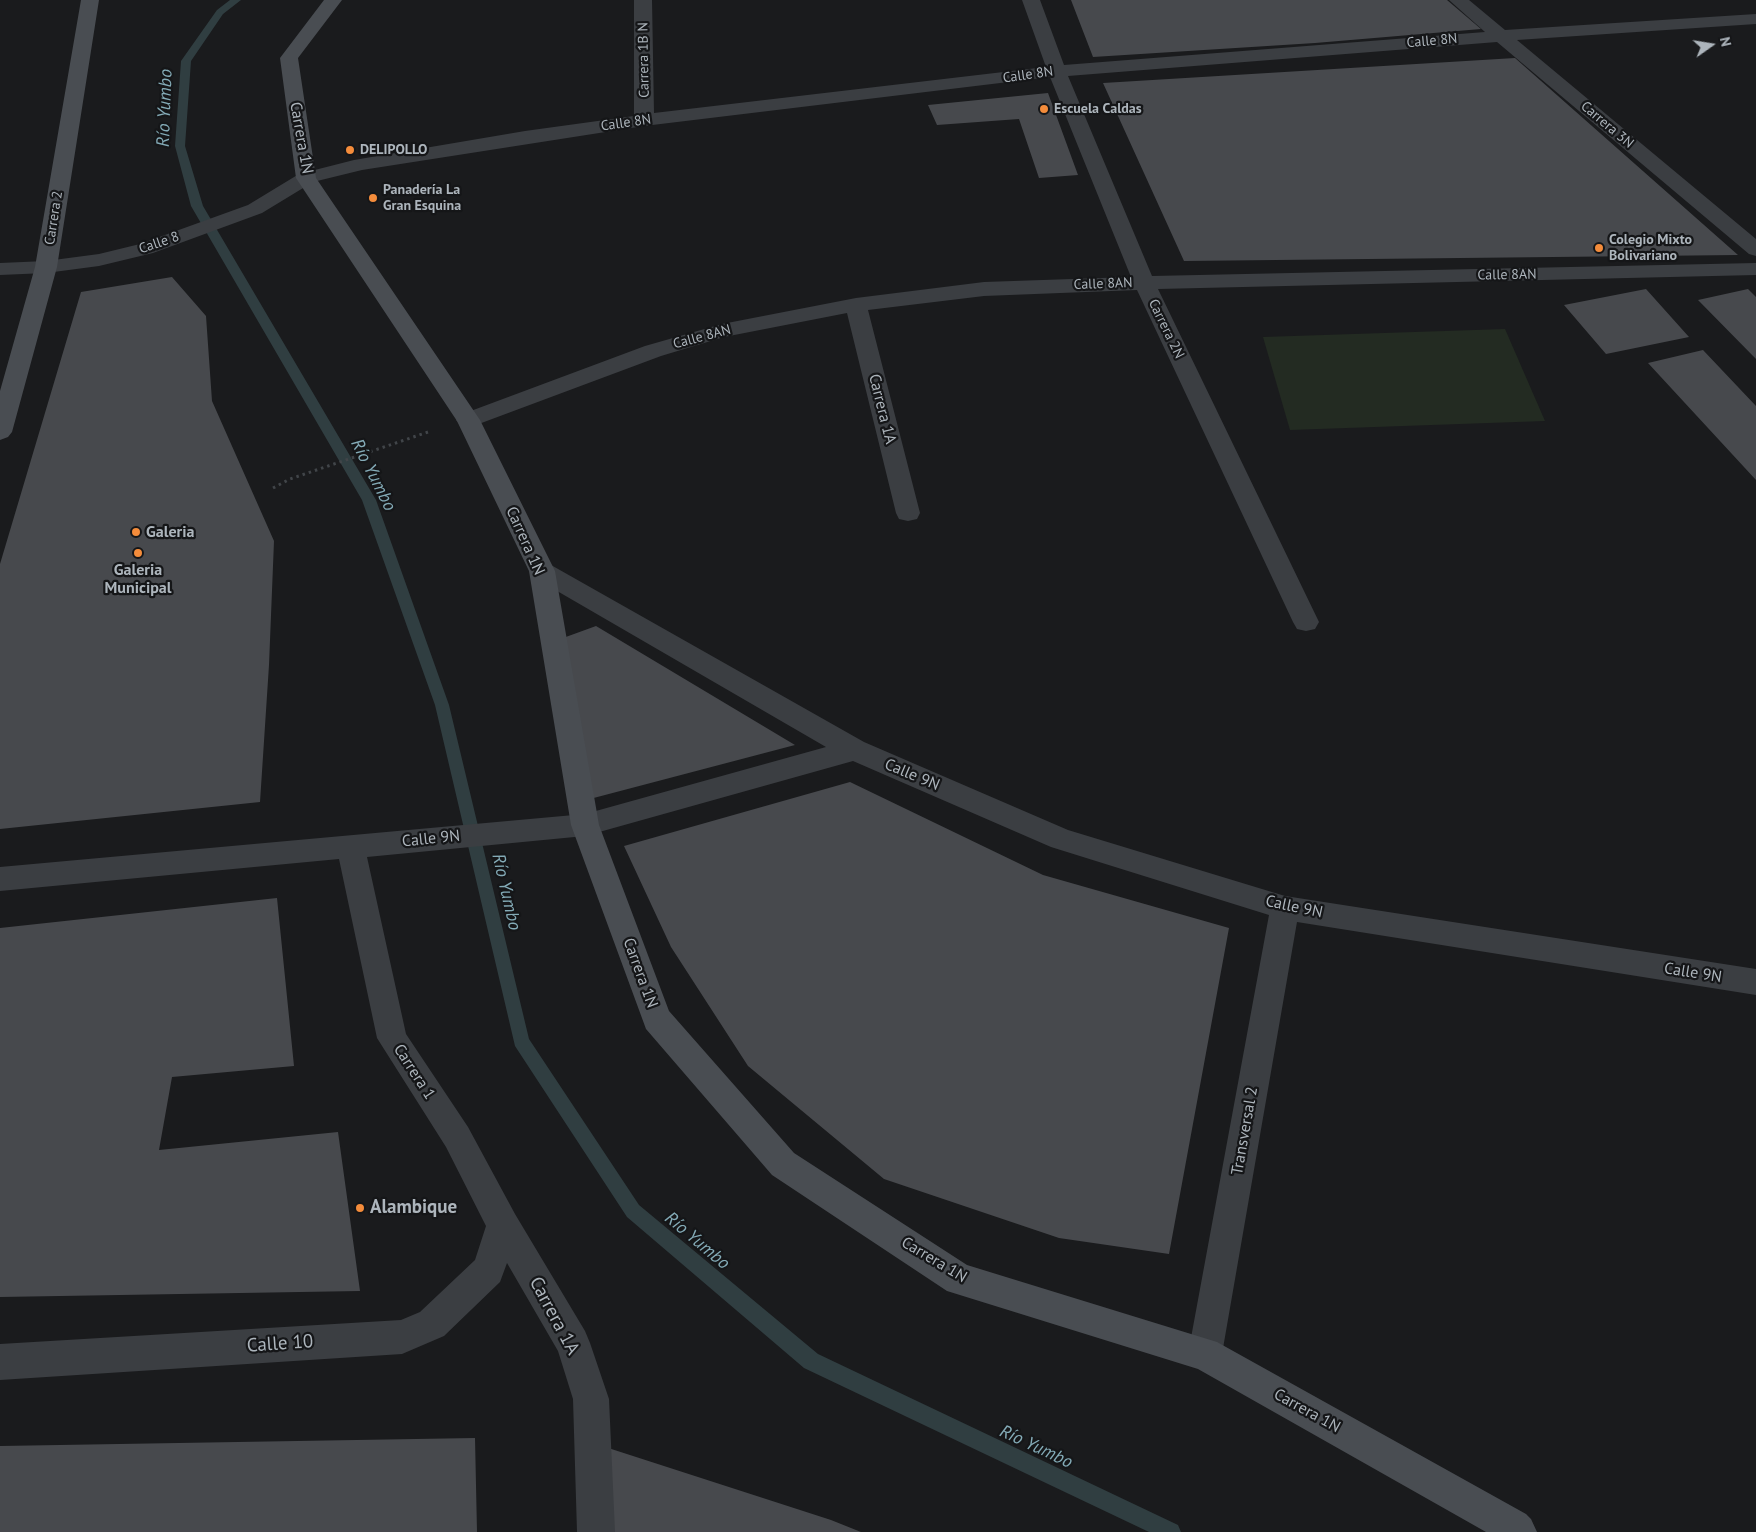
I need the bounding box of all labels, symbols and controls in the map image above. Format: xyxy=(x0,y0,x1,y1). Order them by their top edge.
north arrow xyxy=(1686,20,1736,70)
street label: Carrera 1B N xyxy=(635,22,653,98)
street label: Calle 8N xyxy=(1406,30,1458,52)
text: N xyxy=(1716,35,1735,48)
street label: Calle 8N xyxy=(1002,63,1054,87)
water label: Río Yumbo xyxy=(153,69,177,147)
street label: Carrera 3N xyxy=(1577,98,1637,152)
street label: Carrera 1N xyxy=(285,100,317,176)
place label: Escuela Caldas xyxy=(1054,101,1142,117)
marker: Escuela Caldas xyxy=(1038,103,1050,115)
street label: Calle 8N xyxy=(600,111,652,135)
place label: DELIPOLLO xyxy=(360,142,427,158)
marker: DELIPOLLO xyxy=(344,144,356,156)
place label: Panadería La Gran Esquina xyxy=(383,182,461,214)
street label: Carrera 2 xyxy=(41,190,67,246)
marker: Panadería La Gran Esquina xyxy=(367,192,379,204)
street label: Calle 8 xyxy=(137,228,181,258)
place label: Colegio Mixto Bolivariano xyxy=(1609,232,1692,264)
marker: Colegio Mixto Bolivariano xyxy=(1593,242,1605,254)
street label: Calle 8AN xyxy=(1477,266,1537,284)
street label: Calle 8AN xyxy=(1073,275,1133,293)
street label: Carrera 2N xyxy=(1144,297,1188,361)
street label: Calle 8AN xyxy=(671,321,733,353)
street label: Carrera 1A xyxy=(864,372,900,446)
water label: Río Yumbo xyxy=(346,435,400,515)
street label: Carrera 1N xyxy=(501,504,549,578)
place label: Galeria xyxy=(146,522,194,542)
marker: Galeria xyxy=(130,526,142,538)
marker: Galeria Municipal xyxy=(132,547,144,559)
place label: Galeria Municipal xyxy=(105,560,171,598)
street label: Calle 9N xyxy=(882,755,942,795)
street label: Calle 9N xyxy=(401,826,461,852)
water label: Río Yumbo xyxy=(487,852,525,932)
street label: Calle 9N xyxy=(1264,892,1324,922)
street label: Carrera 1N xyxy=(619,935,661,1011)
street label: Calle 9N xyxy=(1663,959,1723,987)
street label: Carrera 1 xyxy=(389,1041,439,1103)
street label: Transversal 2 xyxy=(1228,1085,1262,1177)
place label: Alambique xyxy=(370,1197,457,1219)
marker: Alambique xyxy=(354,1202,366,1214)
water label: Río Yumbo xyxy=(660,1208,734,1274)
street label: Carrera 1N xyxy=(898,1233,970,1287)
street label: Carrera 1A xyxy=(524,1273,584,1359)
street label: Calle 10 xyxy=(246,1330,314,1358)
street label: Carrera 1N xyxy=(1270,1385,1344,1437)
water label: Río Yumbo xyxy=(996,1421,1076,1473)

